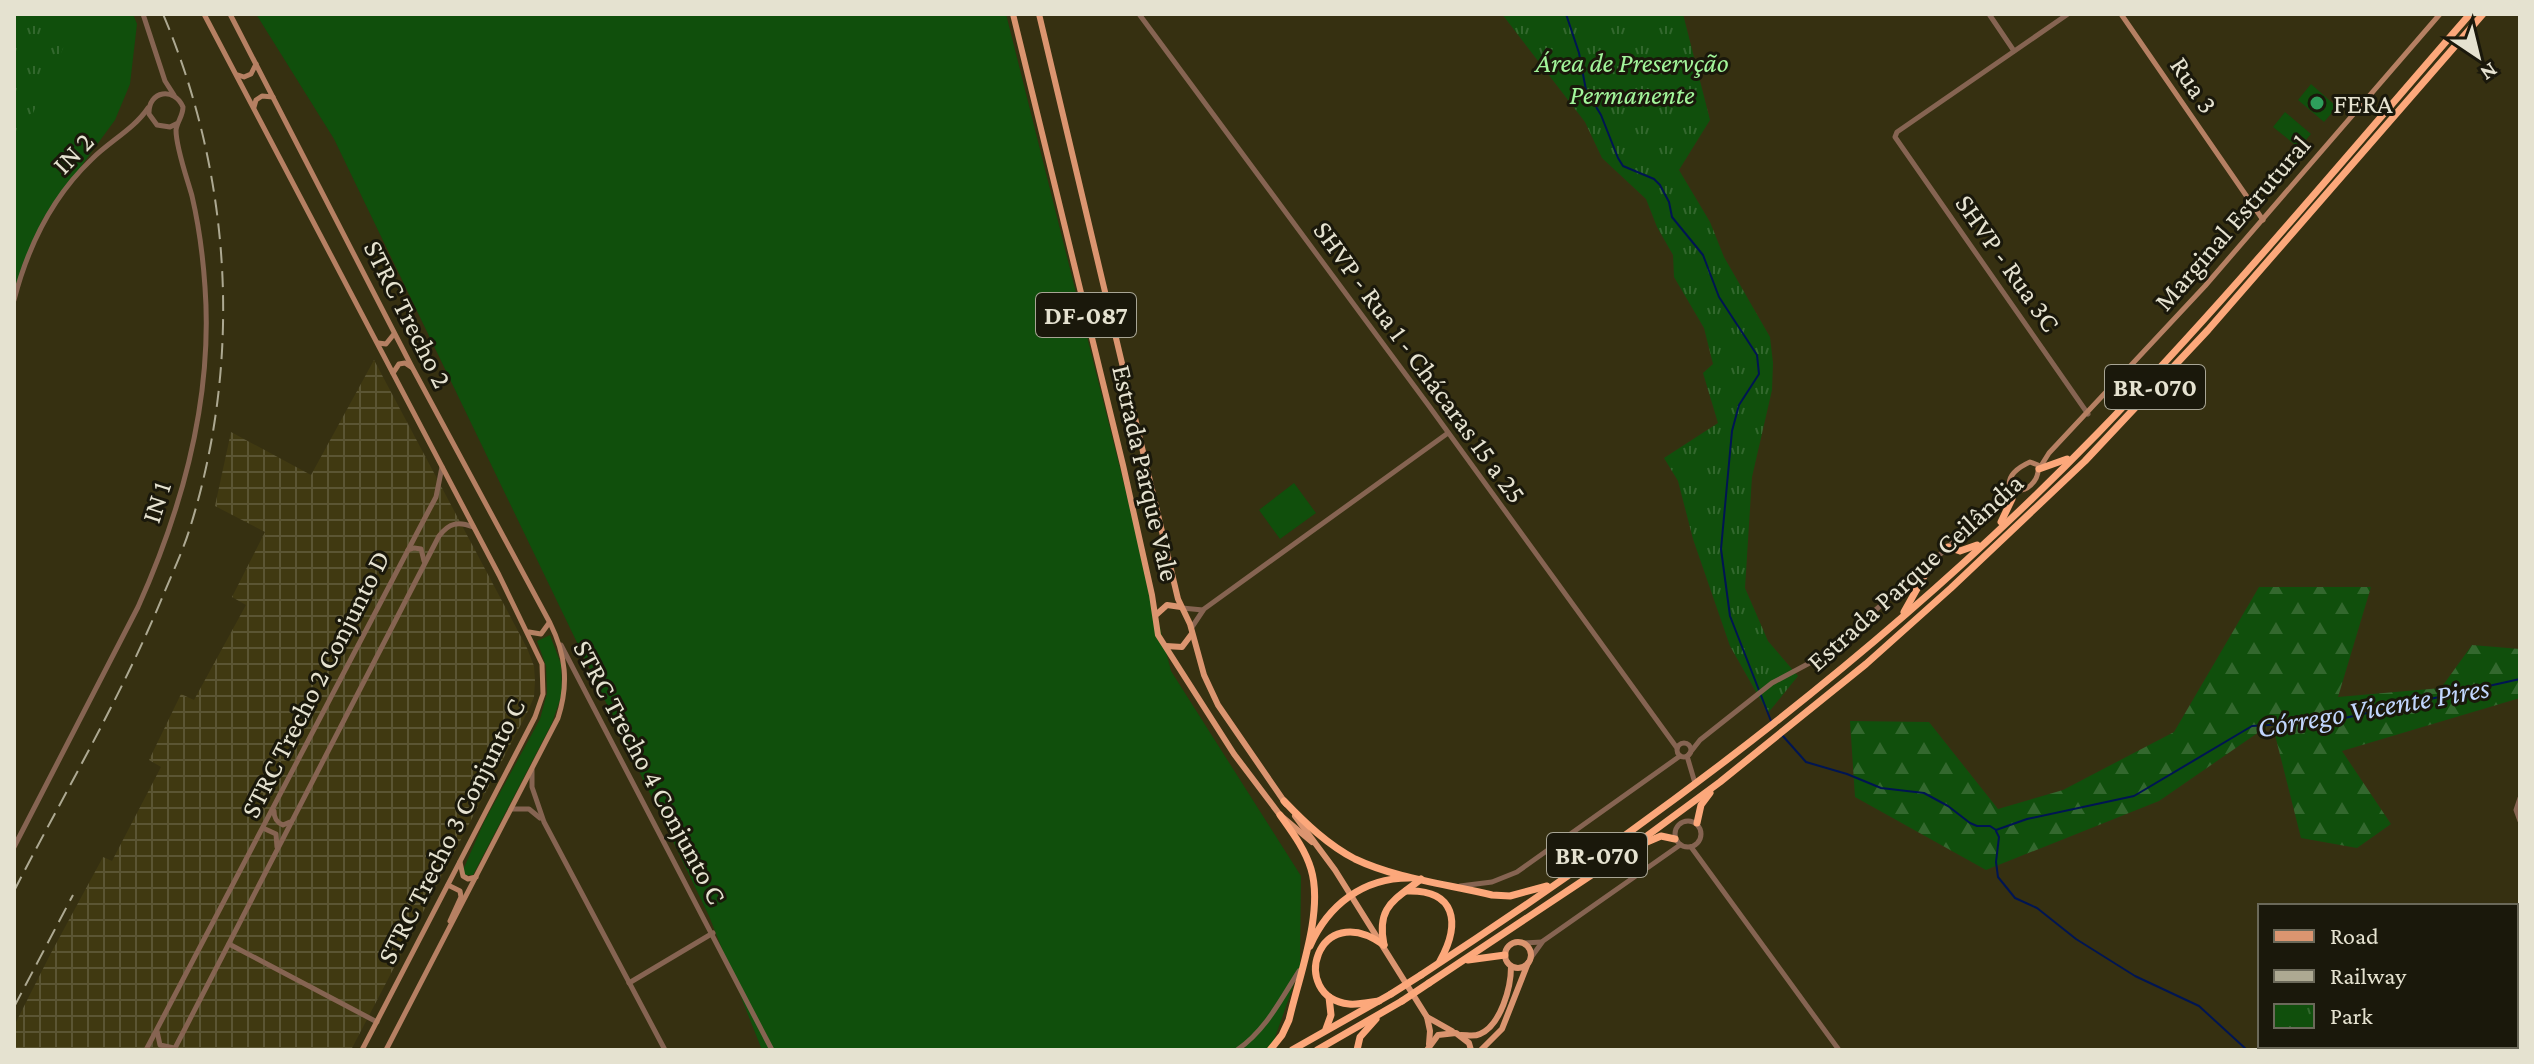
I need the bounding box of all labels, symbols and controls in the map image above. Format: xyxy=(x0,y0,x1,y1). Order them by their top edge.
north arrow xyxy=(2438,16,2518,96)
park label: Área de Preservção Permanente xyxy=(1533,47,1729,110)
street label: Rua 3 xyxy=(2164,51,2224,119)
text: N xyxy=(2476,57,2502,87)
place label: FERA xyxy=(2333,88,2393,119)
marker: FERA xyxy=(2308,94,2326,112)
street label: IN 2 xyxy=(46,126,100,180)
street label: Marginal Estrutural xyxy=(2148,129,2316,317)
street label: SHVP - Rua 3C xyxy=(1949,188,2067,338)
street label: SHVP - Rua 1 - Chácaras 15 a 25 xyxy=(1307,215,1533,509)
street label: STRC Trecho 2 xyxy=(358,235,458,393)
road number: DF-087 xyxy=(1036,293,1136,337)
street label: Estrada Parque Vale xyxy=(1106,362,1186,584)
road number: BR-070 xyxy=(2105,365,2205,409)
street label: Estrada Parque Ceilândia xyxy=(1801,467,2029,677)
street label: IN 1 xyxy=(135,477,177,527)
street label: STRC Trecho 2 Conjunto D xyxy=(234,545,396,823)
street label: STRC Trecho 4 Conjunto C xyxy=(567,635,733,909)
water label: Córrego Vicente Pires xyxy=(2254,670,2493,745)
street label: STRC Trecho 3 Conjunto C xyxy=(371,693,531,969)
road number: BR-070 xyxy=(1547,833,1647,877)
legend xyxy=(2258,904,2518,1048)
text: Road xyxy=(2330,922,2379,949)
text: Railway xyxy=(2330,962,2407,989)
text: Park xyxy=(2330,1002,2373,1029)

